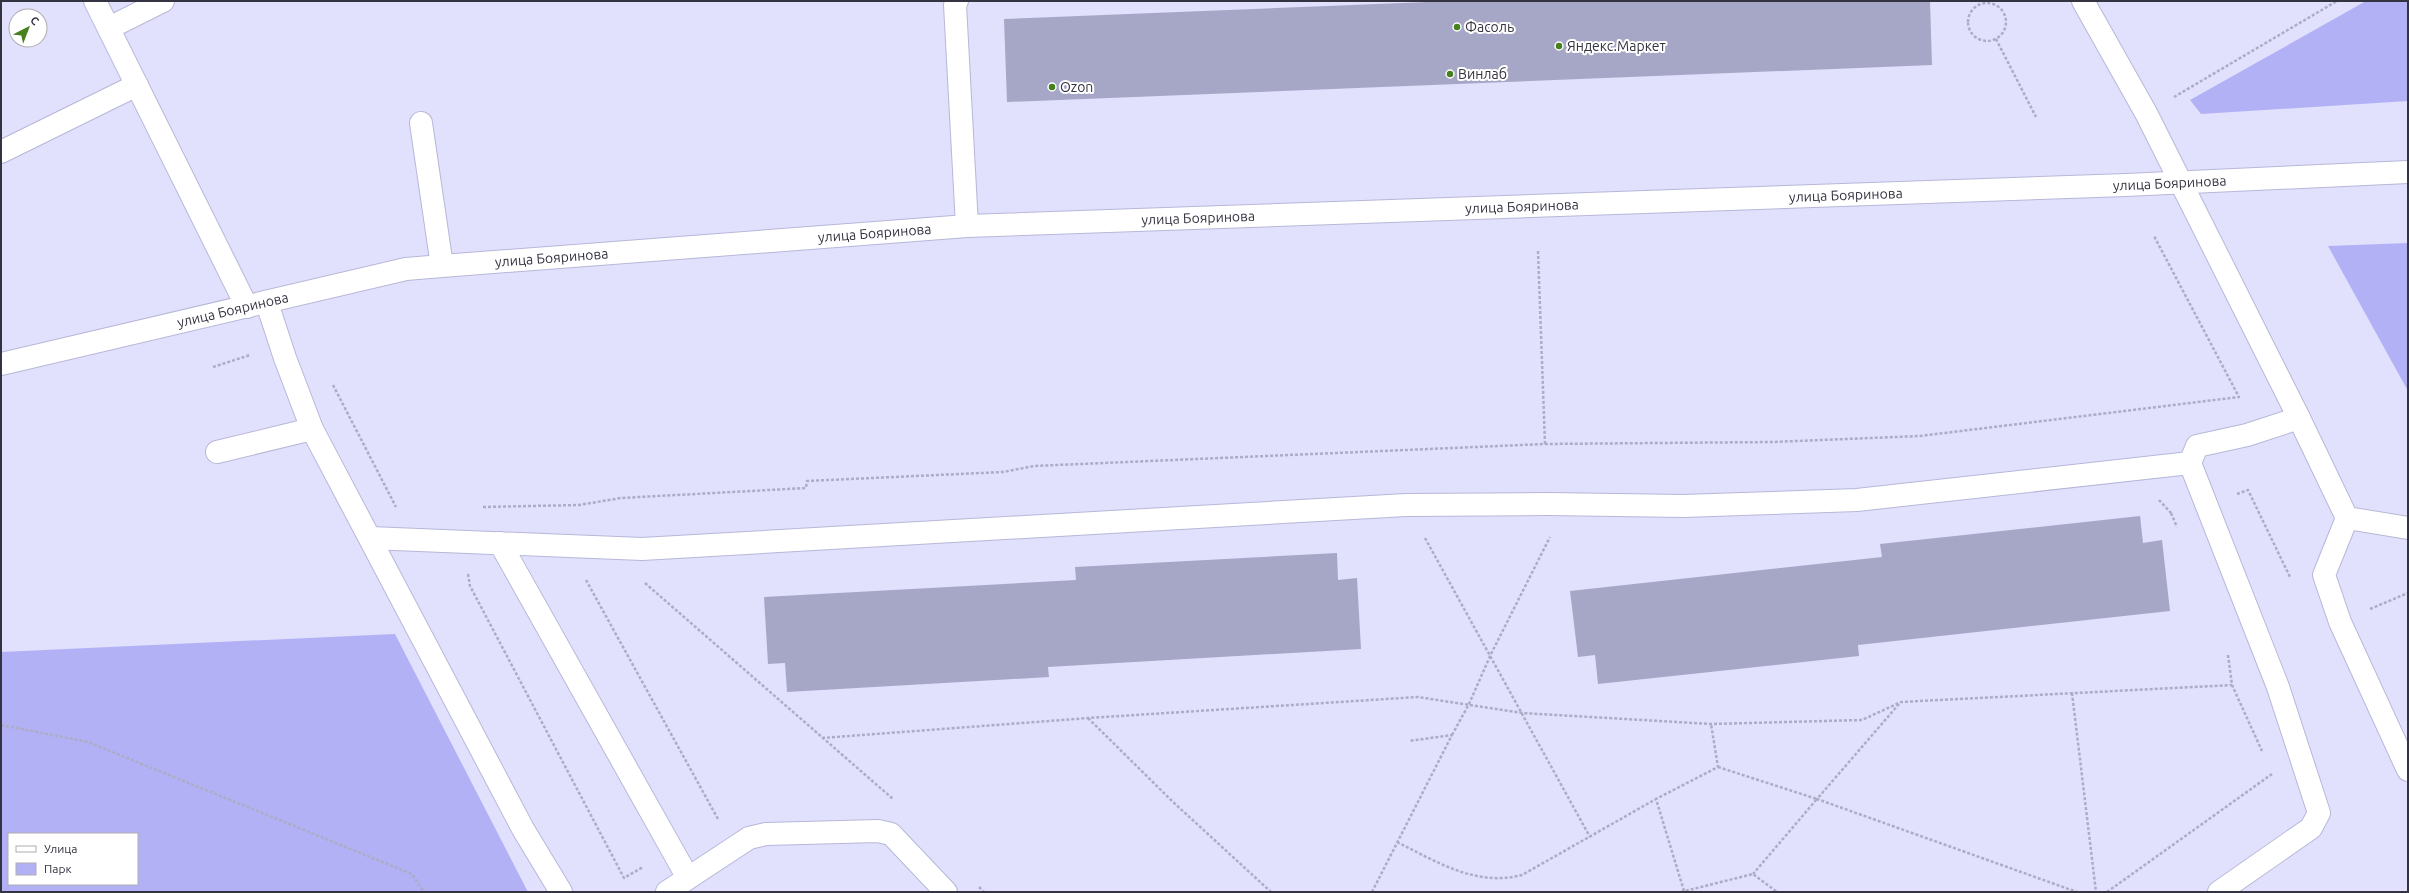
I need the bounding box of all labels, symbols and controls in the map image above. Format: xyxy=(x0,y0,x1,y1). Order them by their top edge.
north arrow xyxy=(8,8,48,48)
text: С xyxy=(28,14,41,27)
place label: Фасоль xyxy=(1465,19,1514,35)
marker: Фасоль xyxy=(1452,22,1462,32)
place label: Яндекс.Маркет xyxy=(1567,38,1666,54)
marker: Яндекс.Маркет xyxy=(1554,41,1564,51)
place label: Винлаб xyxy=(1458,66,1507,82)
marker: Винлаб xyxy=(1445,69,1455,79)
place label: Ozon xyxy=(1060,79,1093,95)
marker: Ozon xyxy=(1047,82,1057,92)
street label: улица Бояринова xyxy=(2112,172,2227,193)
street label: улица Бояринова xyxy=(1789,185,1903,205)
street label: улица Бояринова xyxy=(1465,196,1579,216)
street label: улица Бояринова xyxy=(1141,208,1255,228)
street label: улица Бояринова xyxy=(817,221,932,245)
street label: улица Бояринова xyxy=(494,245,609,270)
street label: улица Бояринова xyxy=(175,289,290,330)
legend xyxy=(8,833,138,885)
text: Улица xyxy=(44,842,77,855)
text: Парк xyxy=(44,862,72,875)

